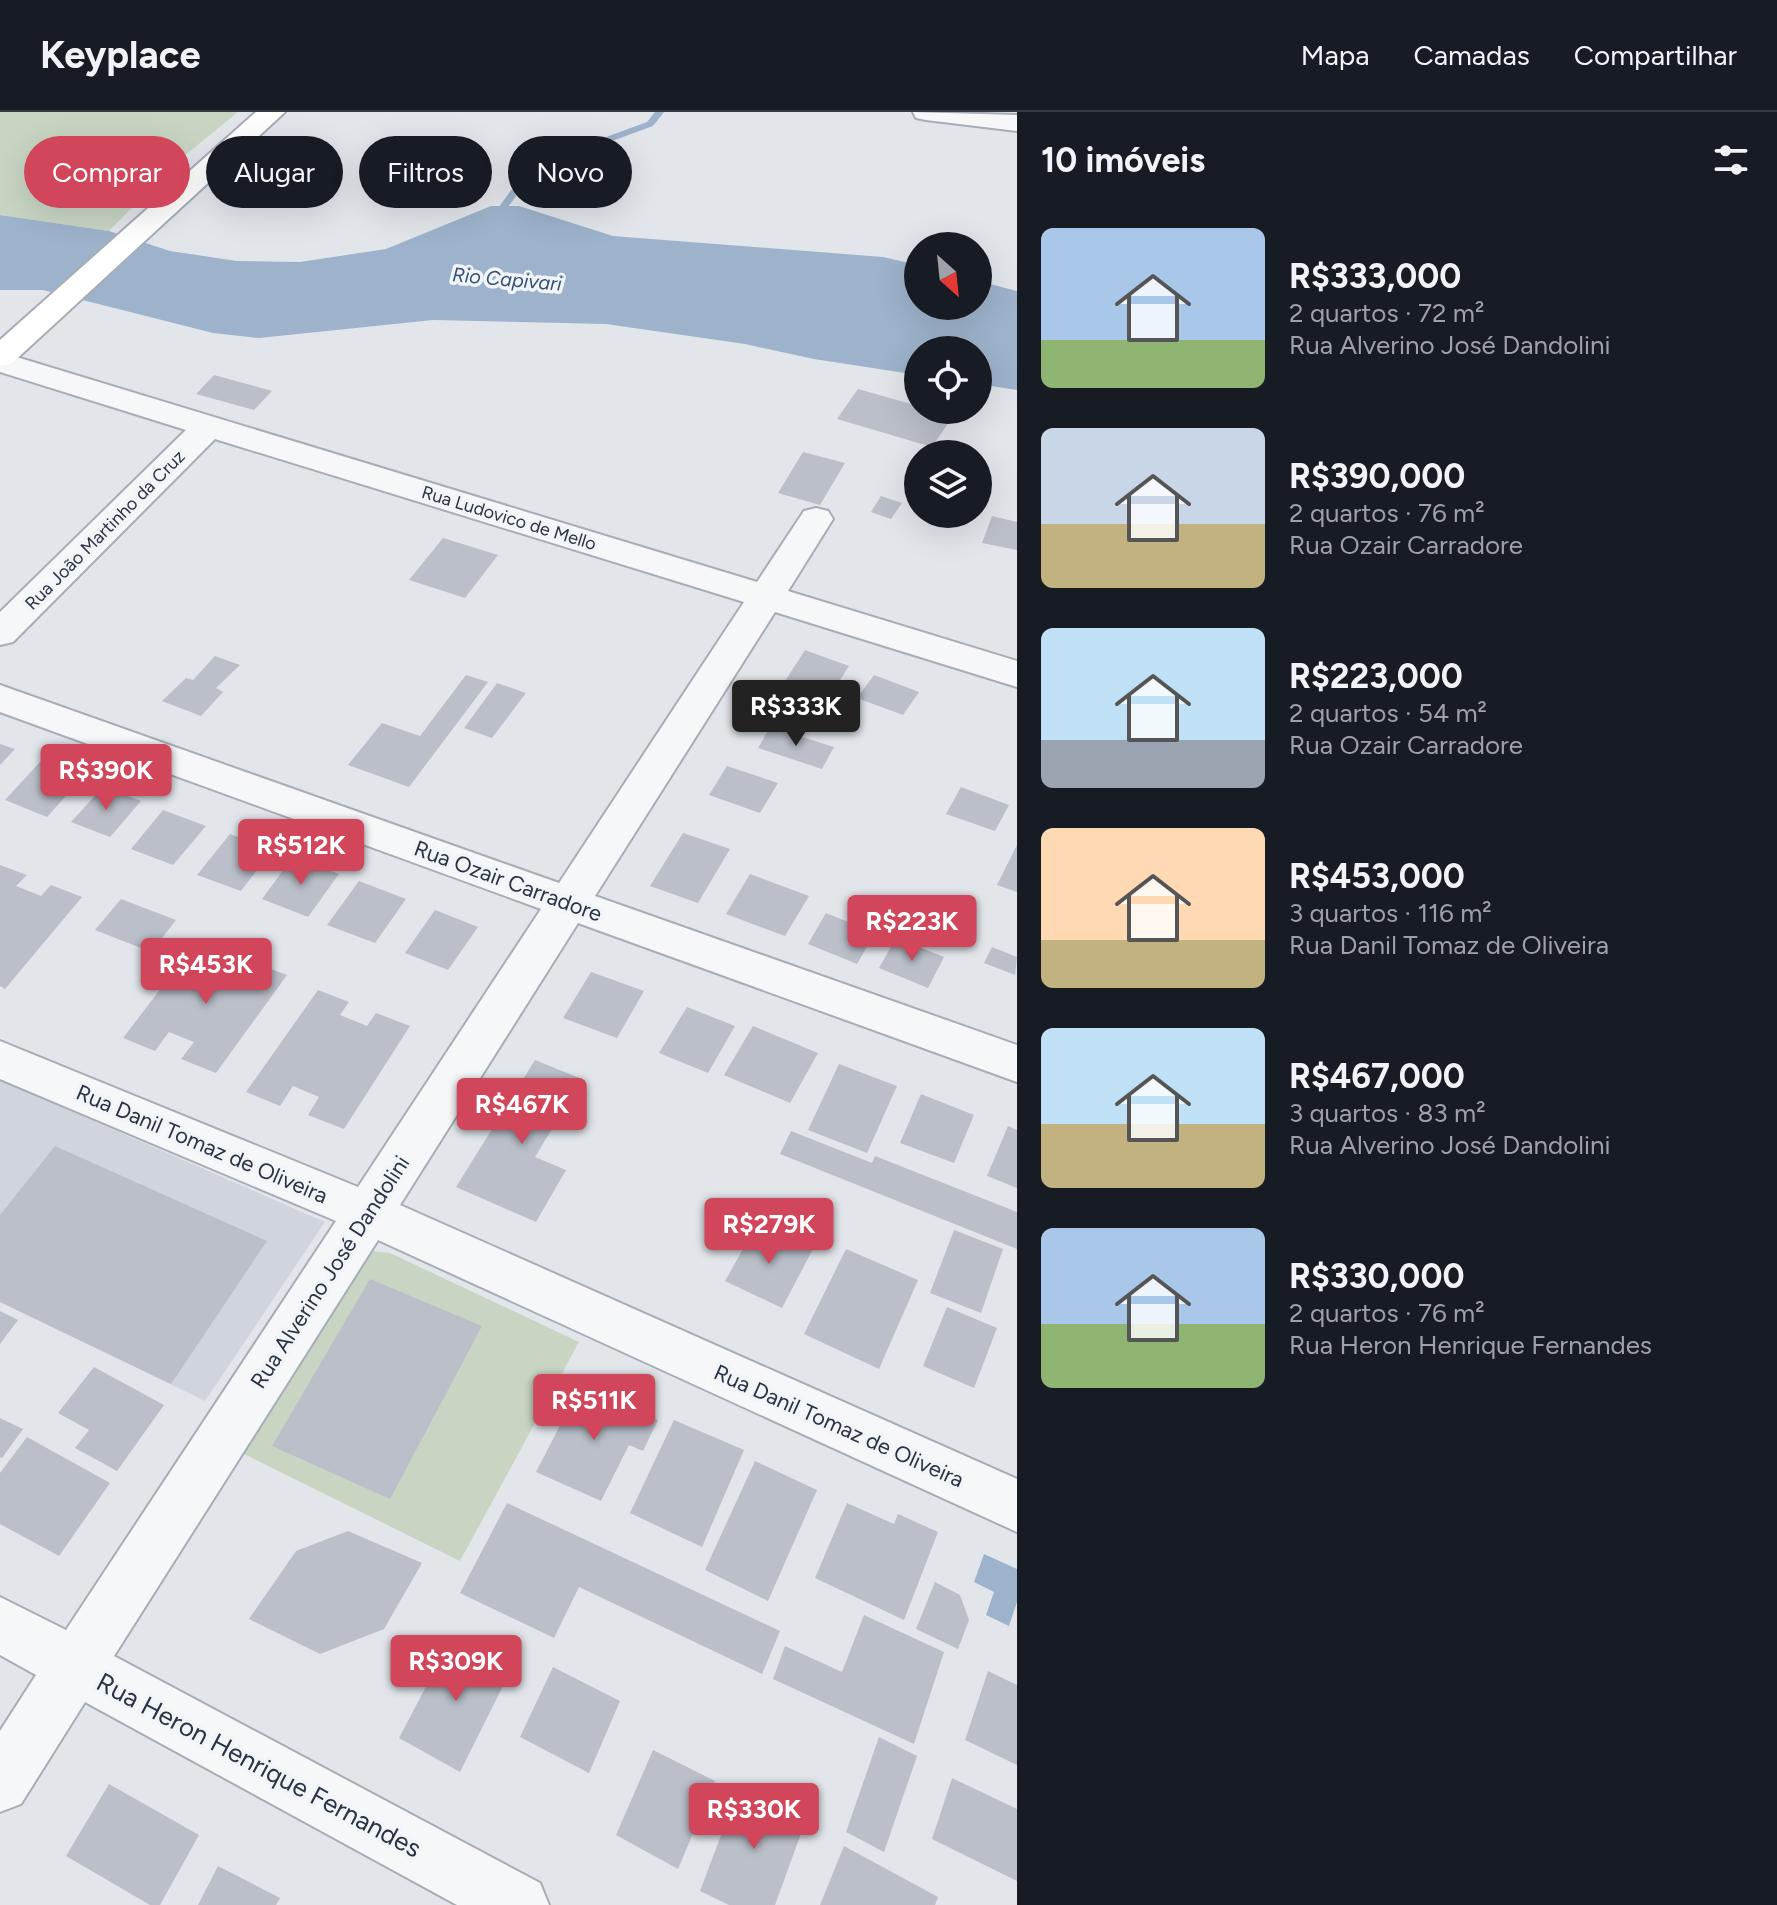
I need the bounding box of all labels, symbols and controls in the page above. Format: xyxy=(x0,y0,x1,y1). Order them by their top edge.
text: Keyplace xyxy=(40,32,201,78)
text: Mapa xyxy=(1301,38,1370,72)
text: Camadas xyxy=(1414,38,1530,72)
text: Compartilhar xyxy=(1574,38,1737,72)
chip: Comprar xyxy=(24,136,190,208)
chip: Alugar xyxy=(206,136,343,208)
chip: Filtros xyxy=(359,136,492,208)
chip: Novo xyxy=(508,136,632,208)
icon: filters xyxy=(1709,138,1753,182)
text: 10 imóveis xyxy=(1041,140,1205,181)
north arrow xyxy=(904,232,992,320)
map controls xyxy=(904,232,992,528)
text: R$333,000 xyxy=(1289,256,1461,297)
icon: home xyxy=(1105,260,1201,356)
water label: Rio Capivari xyxy=(451,262,563,296)
text: 2 quartos · 72 m² xyxy=(1289,297,1484,329)
text: Rua Alverino José Dandolini xyxy=(1289,329,1611,361)
button: locate xyxy=(904,336,992,424)
button: layers xyxy=(904,440,992,528)
street label: Rua João Martinho da Cruz xyxy=(20,445,190,615)
text: R$390,000 xyxy=(1289,456,1465,497)
icon: home xyxy=(1105,460,1201,556)
street label: Rua Ludovico de Mello xyxy=(419,481,599,555)
text: 2 quartos · 76 m² xyxy=(1289,497,1485,529)
text: Rua Ozair Carradore xyxy=(1289,529,1523,561)
text: R$223,000 xyxy=(1289,656,1463,697)
icon: home xyxy=(1105,660,1201,756)
pin: R$333K xyxy=(731,680,861,748)
text: R$333K xyxy=(750,690,842,722)
text: 2 quartos · 54 m² xyxy=(1289,697,1487,729)
text: Rua Ozair Carradore xyxy=(1289,729,1523,761)
pin: R$390K xyxy=(41,744,171,812)
text: R$390K xyxy=(59,754,153,786)
pin: R$512K xyxy=(236,819,366,887)
text: R$512K xyxy=(256,829,346,861)
street label: Rua Ozair Carradore xyxy=(410,834,606,928)
text: R$453,000 xyxy=(1289,856,1465,897)
icon: home xyxy=(1105,860,1201,956)
pin: R$223K xyxy=(847,895,977,963)
text: 3 quartos · 116 m² xyxy=(1289,897,1492,929)
text: R$223K xyxy=(865,905,959,937)
text: Rua Danil Tomaz de Oliveira xyxy=(1289,929,1609,961)
pin: R$453K xyxy=(141,938,271,1006)
text: R$453K xyxy=(159,948,253,980)
text: R$467,000 xyxy=(1289,1056,1465,1097)
icon: home xyxy=(1105,1060,1201,1156)
pin: R$467K xyxy=(457,1078,587,1146)
street label: Rua Danil Tomaz de Oliveira xyxy=(72,1079,332,1209)
text: R$467K xyxy=(475,1088,569,1120)
text: 3 quartos · 83 m² xyxy=(1289,1097,1486,1129)
text: Rua Alverino José Dandolini xyxy=(1289,1129,1611,1161)
street label: Rua Alverino José Dandolini xyxy=(245,1151,415,1393)
pin: R$279K xyxy=(704,1198,834,1266)
text: R$279K xyxy=(722,1208,816,1240)
text: R$330,000 xyxy=(1289,1256,1464,1297)
icon: home xyxy=(1105,1260,1201,1356)
text: 2 quartos · 76 m² xyxy=(1289,1297,1485,1329)
text: Rua Heron Henrique Fernandes xyxy=(1289,1329,1652,1361)
street label: Rua Danil Tomaz de Oliveira xyxy=(710,1359,968,1493)
pin: R$511K xyxy=(529,1374,659,1442)
text: R$511K xyxy=(551,1384,637,1416)
pin: R$309K xyxy=(391,1635,521,1703)
text: R$309K xyxy=(409,1645,503,1677)
street label: Rua Heron Henrique Fernandes xyxy=(91,1666,427,1864)
pin: R$330K xyxy=(689,1783,819,1851)
text: R$330K xyxy=(707,1793,801,1825)

